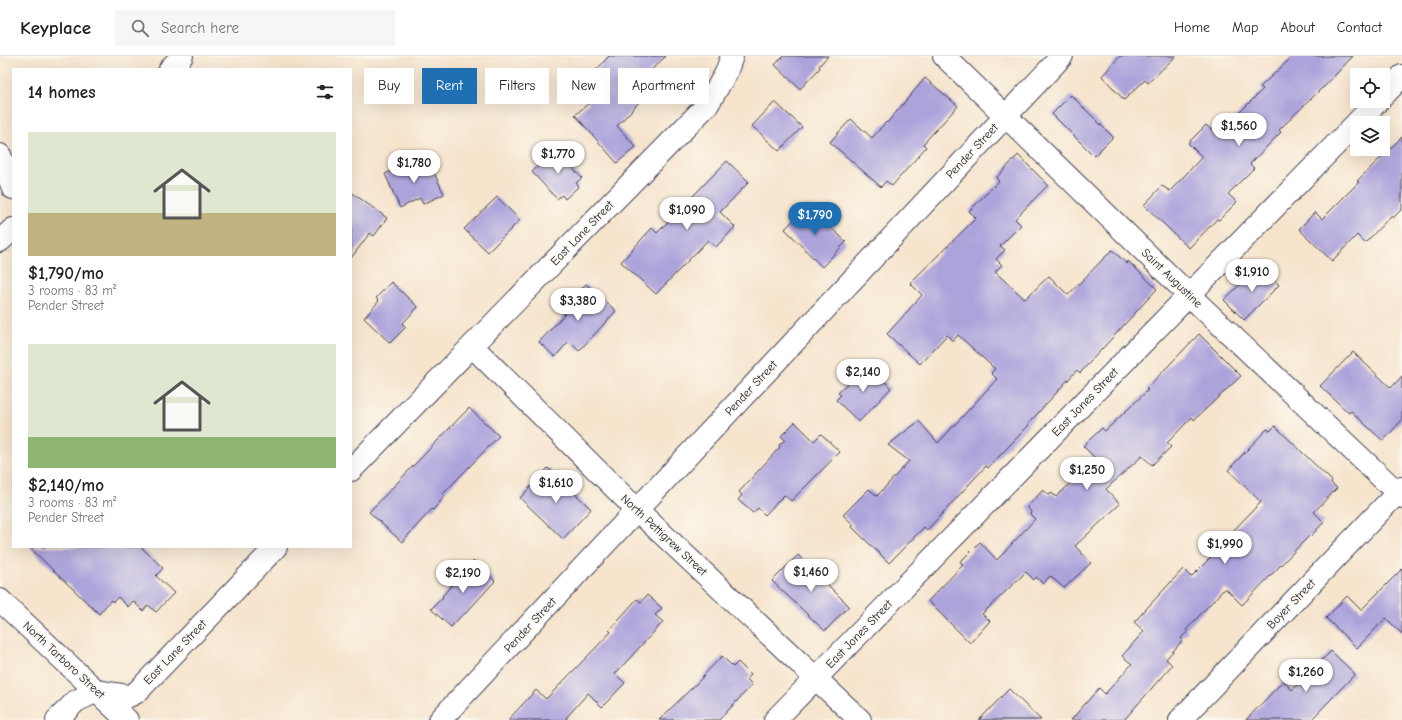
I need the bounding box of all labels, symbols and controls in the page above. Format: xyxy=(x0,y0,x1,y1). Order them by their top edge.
search box xyxy=(115,10,395,46)
text: Keyplace xyxy=(20,17,91,39)
icon: search xyxy=(129,17,151,39)
text: Search here xyxy=(161,19,239,37)
text: Home xyxy=(1174,19,1210,36)
text: Map xyxy=(1232,19,1258,36)
text: About xyxy=(1280,19,1315,36)
text: Contact xyxy=(1337,19,1382,36)
chip: Buy xyxy=(364,68,414,104)
chip: Rent xyxy=(422,68,477,104)
chip: Filters xyxy=(485,68,549,104)
chip: New xyxy=(557,68,610,104)
chip: Apartment xyxy=(618,68,709,104)
map controls xyxy=(1350,68,1390,156)
button: locate xyxy=(1350,68,1390,108)
icon: filters xyxy=(314,81,336,103)
text: 14 homes xyxy=(28,83,95,102)
pin: $1,560 xyxy=(1206,113,1272,147)
button: layers xyxy=(1350,116,1390,156)
text: $1,560 xyxy=(1221,118,1257,133)
street label: Pender Street xyxy=(943,120,1001,181)
pin: $1,770 xyxy=(525,141,591,175)
text: $1,770 xyxy=(541,146,575,161)
pin: $1,780 xyxy=(381,150,447,184)
text: $1,780 xyxy=(397,155,431,170)
icon: home xyxy=(146,158,218,230)
street label: East Lane Street xyxy=(548,197,617,268)
pin: $1,090 xyxy=(654,197,720,231)
text: $1,090 xyxy=(668,202,706,217)
pin: $1,790 xyxy=(782,202,848,236)
text: $1,790 xyxy=(797,207,833,222)
street label: Saint Augustine xyxy=(1139,246,1205,310)
pin: $1,910 xyxy=(1219,259,1285,293)
text: $1,790/mo xyxy=(28,264,104,283)
text: $1,910 xyxy=(1235,264,1269,279)
text: 3 rooms · 83 m² xyxy=(28,283,116,298)
pin: $3,380 xyxy=(545,288,611,322)
text: $3,380 xyxy=(559,293,597,308)
text: Pender Street xyxy=(28,298,104,313)
street label: Pender Street xyxy=(722,357,780,418)
pin: $2,140 xyxy=(830,359,896,393)
text: $2,140 xyxy=(845,364,881,379)
street label: East Jones Street xyxy=(1049,365,1121,439)
icon: home xyxy=(146,370,218,442)
pin: $1,250 xyxy=(1054,457,1120,491)
text: $1,250 xyxy=(1069,462,1105,477)
pin: $1,610 xyxy=(523,470,589,504)
text: $1,610 xyxy=(539,475,573,490)
text: $2,140/mo xyxy=(28,476,104,495)
street label: North Pettigrew Street xyxy=(618,491,710,579)
text: 3 rooms · 83 m² xyxy=(28,495,116,510)
text: Pender Street xyxy=(28,510,104,525)
pin: $1,990 xyxy=(1192,531,1258,565)
text: $1,990 xyxy=(1207,536,1243,551)
pin: $1,460 xyxy=(778,559,844,593)
pin: $2,190 xyxy=(430,560,496,594)
text: $1,460 xyxy=(793,564,829,579)
text: $2,190 xyxy=(445,565,481,580)
street label: Boyer Street xyxy=(1264,576,1319,632)
street label: Pender Street xyxy=(501,594,559,655)
street label: East Jones Street xyxy=(823,597,895,671)
street label: East Lane Street xyxy=(141,616,210,687)
street label: North Tarboro Street xyxy=(20,618,108,702)
pin: $1,260 xyxy=(1273,659,1339,693)
text: $1,260 xyxy=(1288,664,1324,679)

